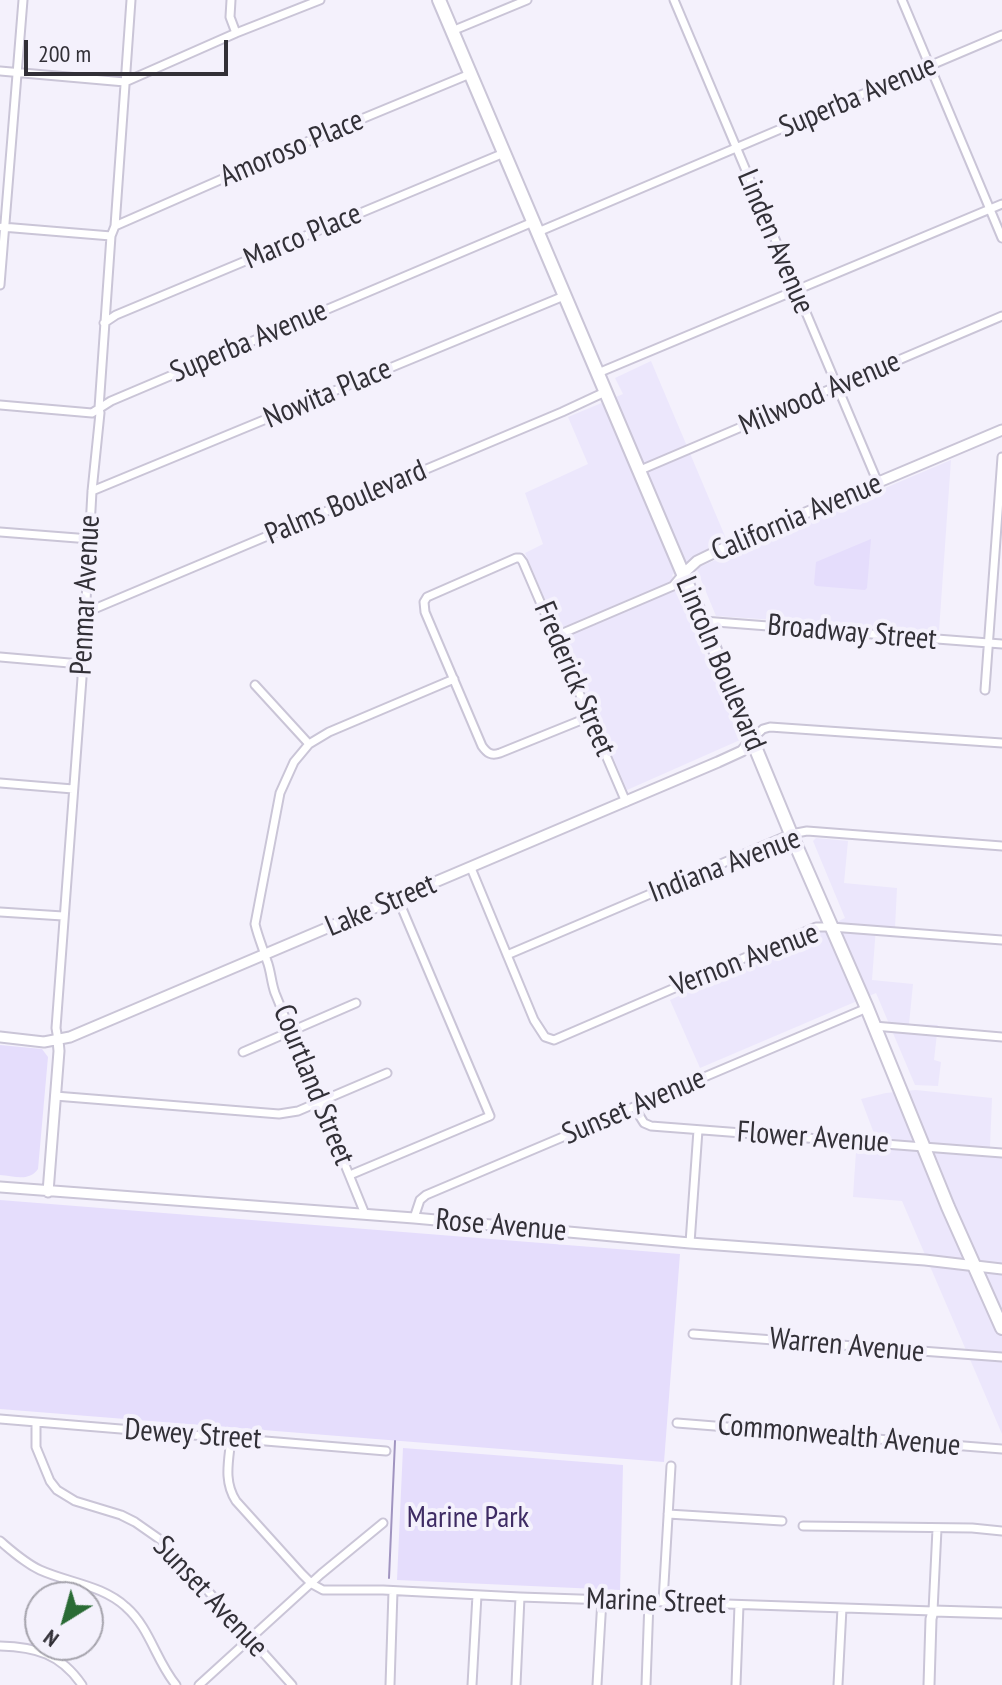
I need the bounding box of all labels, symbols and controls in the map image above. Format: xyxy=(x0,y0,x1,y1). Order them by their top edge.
scale bar xyxy=(28,24,232,74)
text: 200 m xyxy=(38,38,91,69)
street label: Superba Avenue xyxy=(774,48,942,146)
street label: Amoroso Place xyxy=(215,103,369,195)
street label: Linden Avenue xyxy=(729,165,821,319)
street label: Marco Place xyxy=(239,196,367,278)
street label: Superba Avenue xyxy=(165,293,333,391)
street label: Milwood Avenue xyxy=(734,344,906,444)
street label: Nowita Place xyxy=(259,351,397,437)
street label: Palms Boulevard xyxy=(260,453,432,553)
street label: California Avenue xyxy=(706,466,888,570)
street label: Penmar Avenue xyxy=(64,514,108,676)
street label: Lincoln Boulevard xyxy=(667,572,773,756)
street label: Frederick Street xyxy=(525,597,623,761)
street label: Broadway Street xyxy=(766,608,938,658)
street label: Indiana Avenue xyxy=(644,821,806,911)
street label: Lake Street xyxy=(320,867,442,945)
street label: Vernon Avenue xyxy=(666,916,824,1004)
street label: Courtland Street xyxy=(265,1000,361,1170)
street label: Sunset Avenue xyxy=(557,1061,711,1153)
street label: Flower Avenue xyxy=(736,1115,890,1161)
street label: Rose Avenue xyxy=(434,1202,568,1250)
street label: Warren Avenue xyxy=(768,1321,926,1371)
street label: Commonwealth Avenue xyxy=(716,1407,962,1465)
street label: Dewey Street xyxy=(123,1412,263,1458)
park label: Marine Park xyxy=(407,1500,529,1536)
street label: Sunset Avenue xyxy=(145,1529,275,1665)
north arrow xyxy=(24,1581,104,1661)
street label: Marine Street xyxy=(585,1582,727,1622)
text: N xyxy=(38,1624,64,1653)

